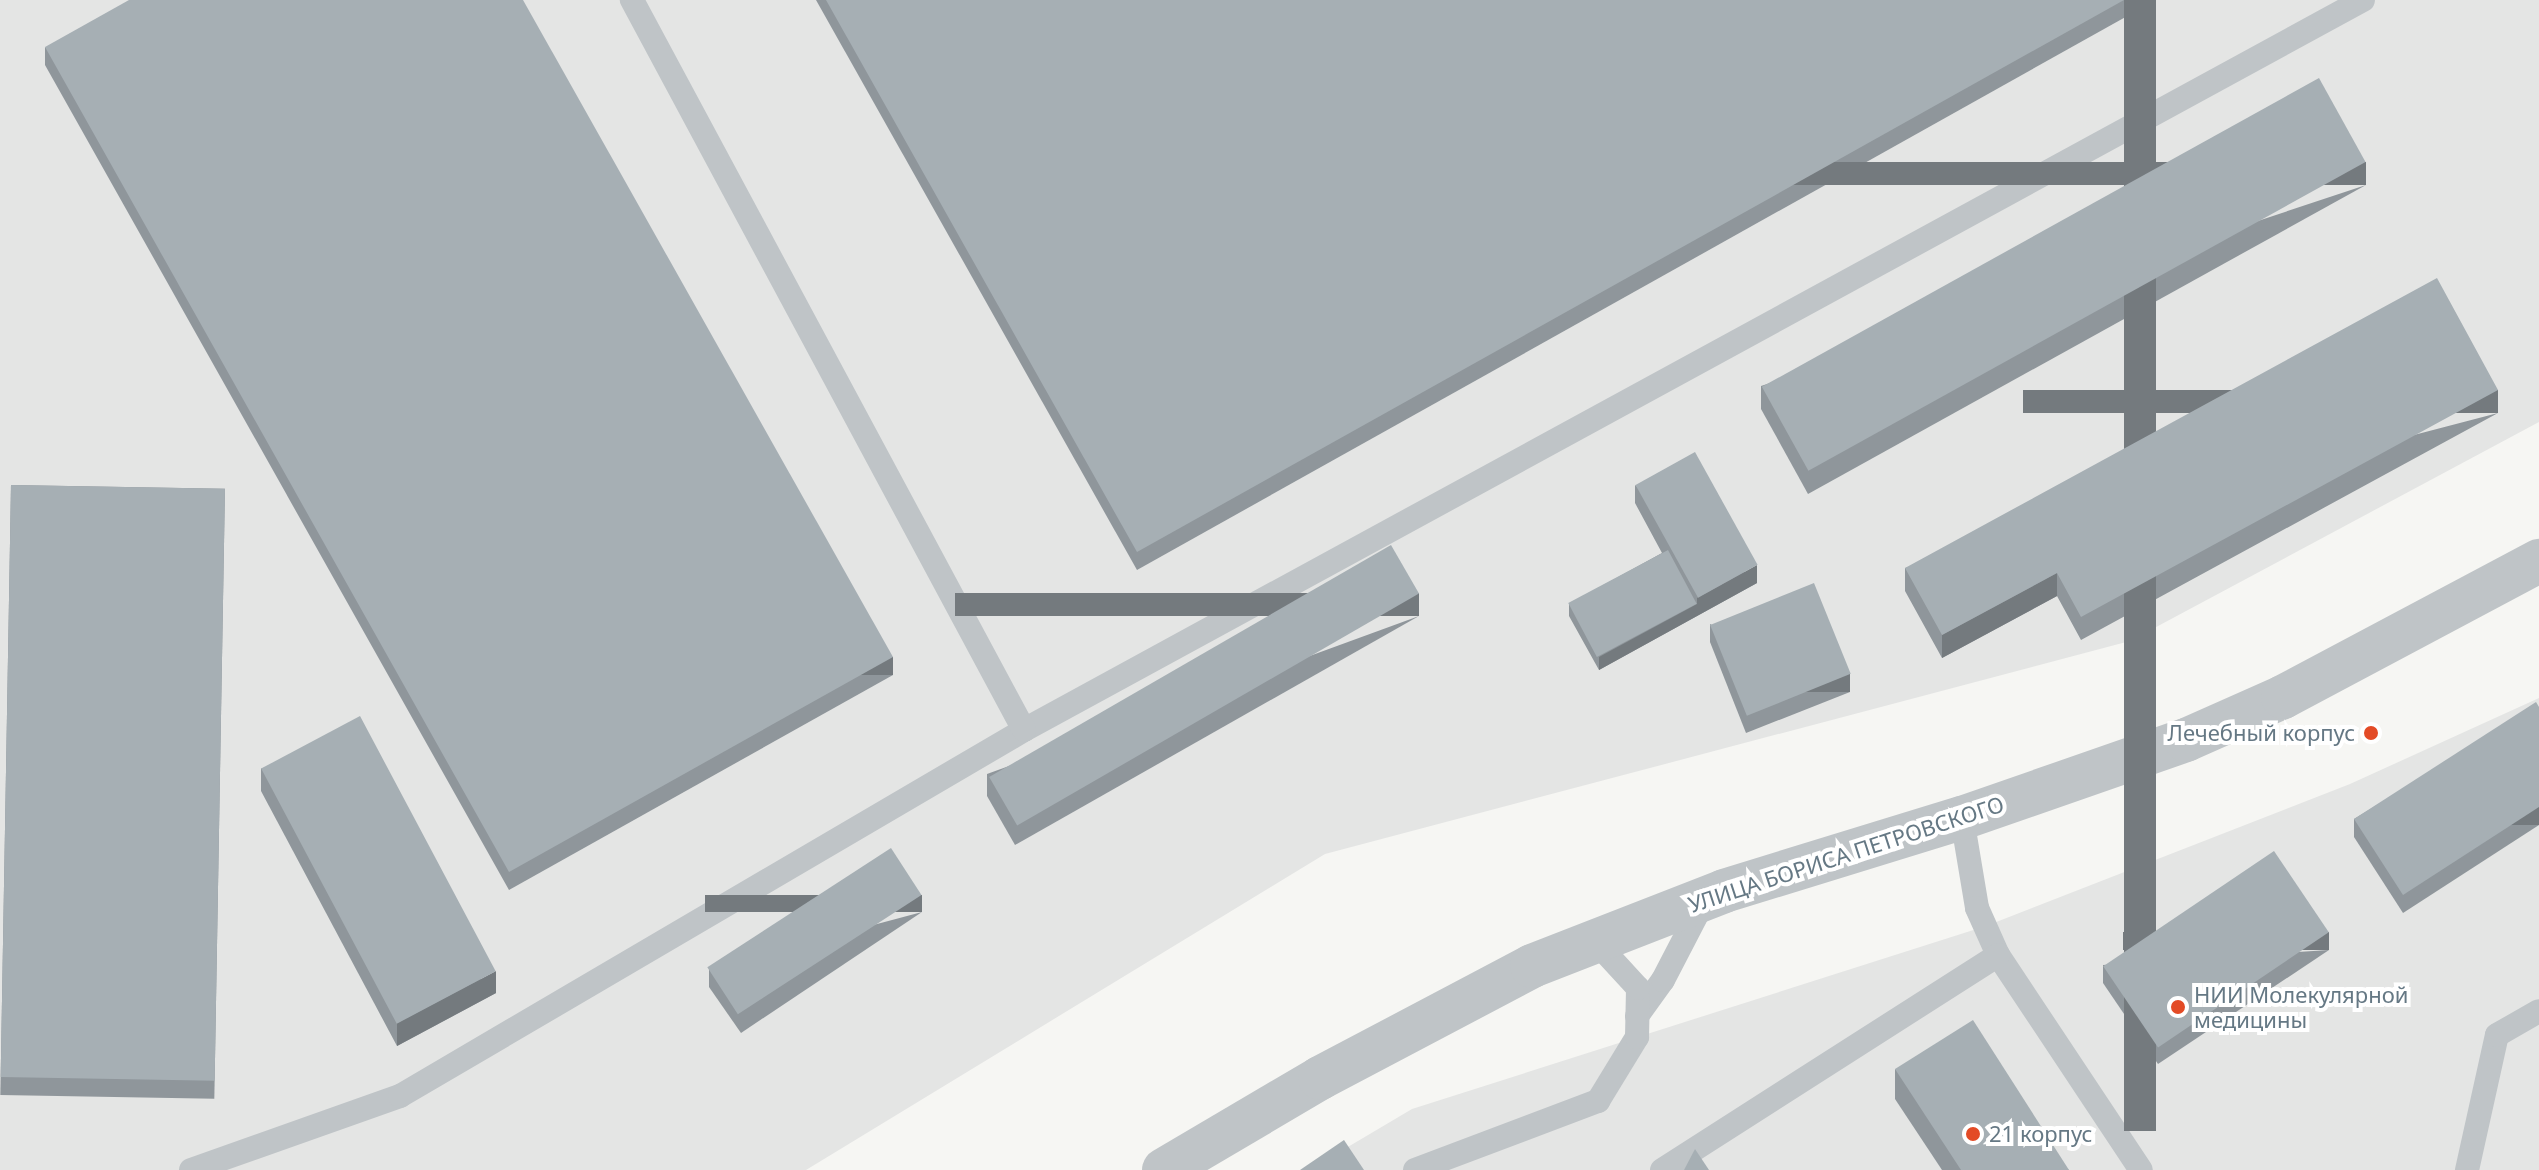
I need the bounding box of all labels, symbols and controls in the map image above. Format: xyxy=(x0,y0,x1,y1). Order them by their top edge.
place label: Лечебный корпус xyxy=(2168,720,2355,746)
marker: Лечебный корпус xyxy=(2362,724,2380,742)
street label: УЛИЦА БОРИСА ПЕТРОВСКОГО xyxy=(1685,790,2007,918)
place label: НИИ Молекулярной медицины xyxy=(2194,981,2408,1032)
marker: НИИ Молекулярной медицины xyxy=(2169,998,2187,1016)
place label: 21 корпус xyxy=(1989,1121,2092,1147)
marker: 21 корпус xyxy=(1964,1125,1982,1143)

